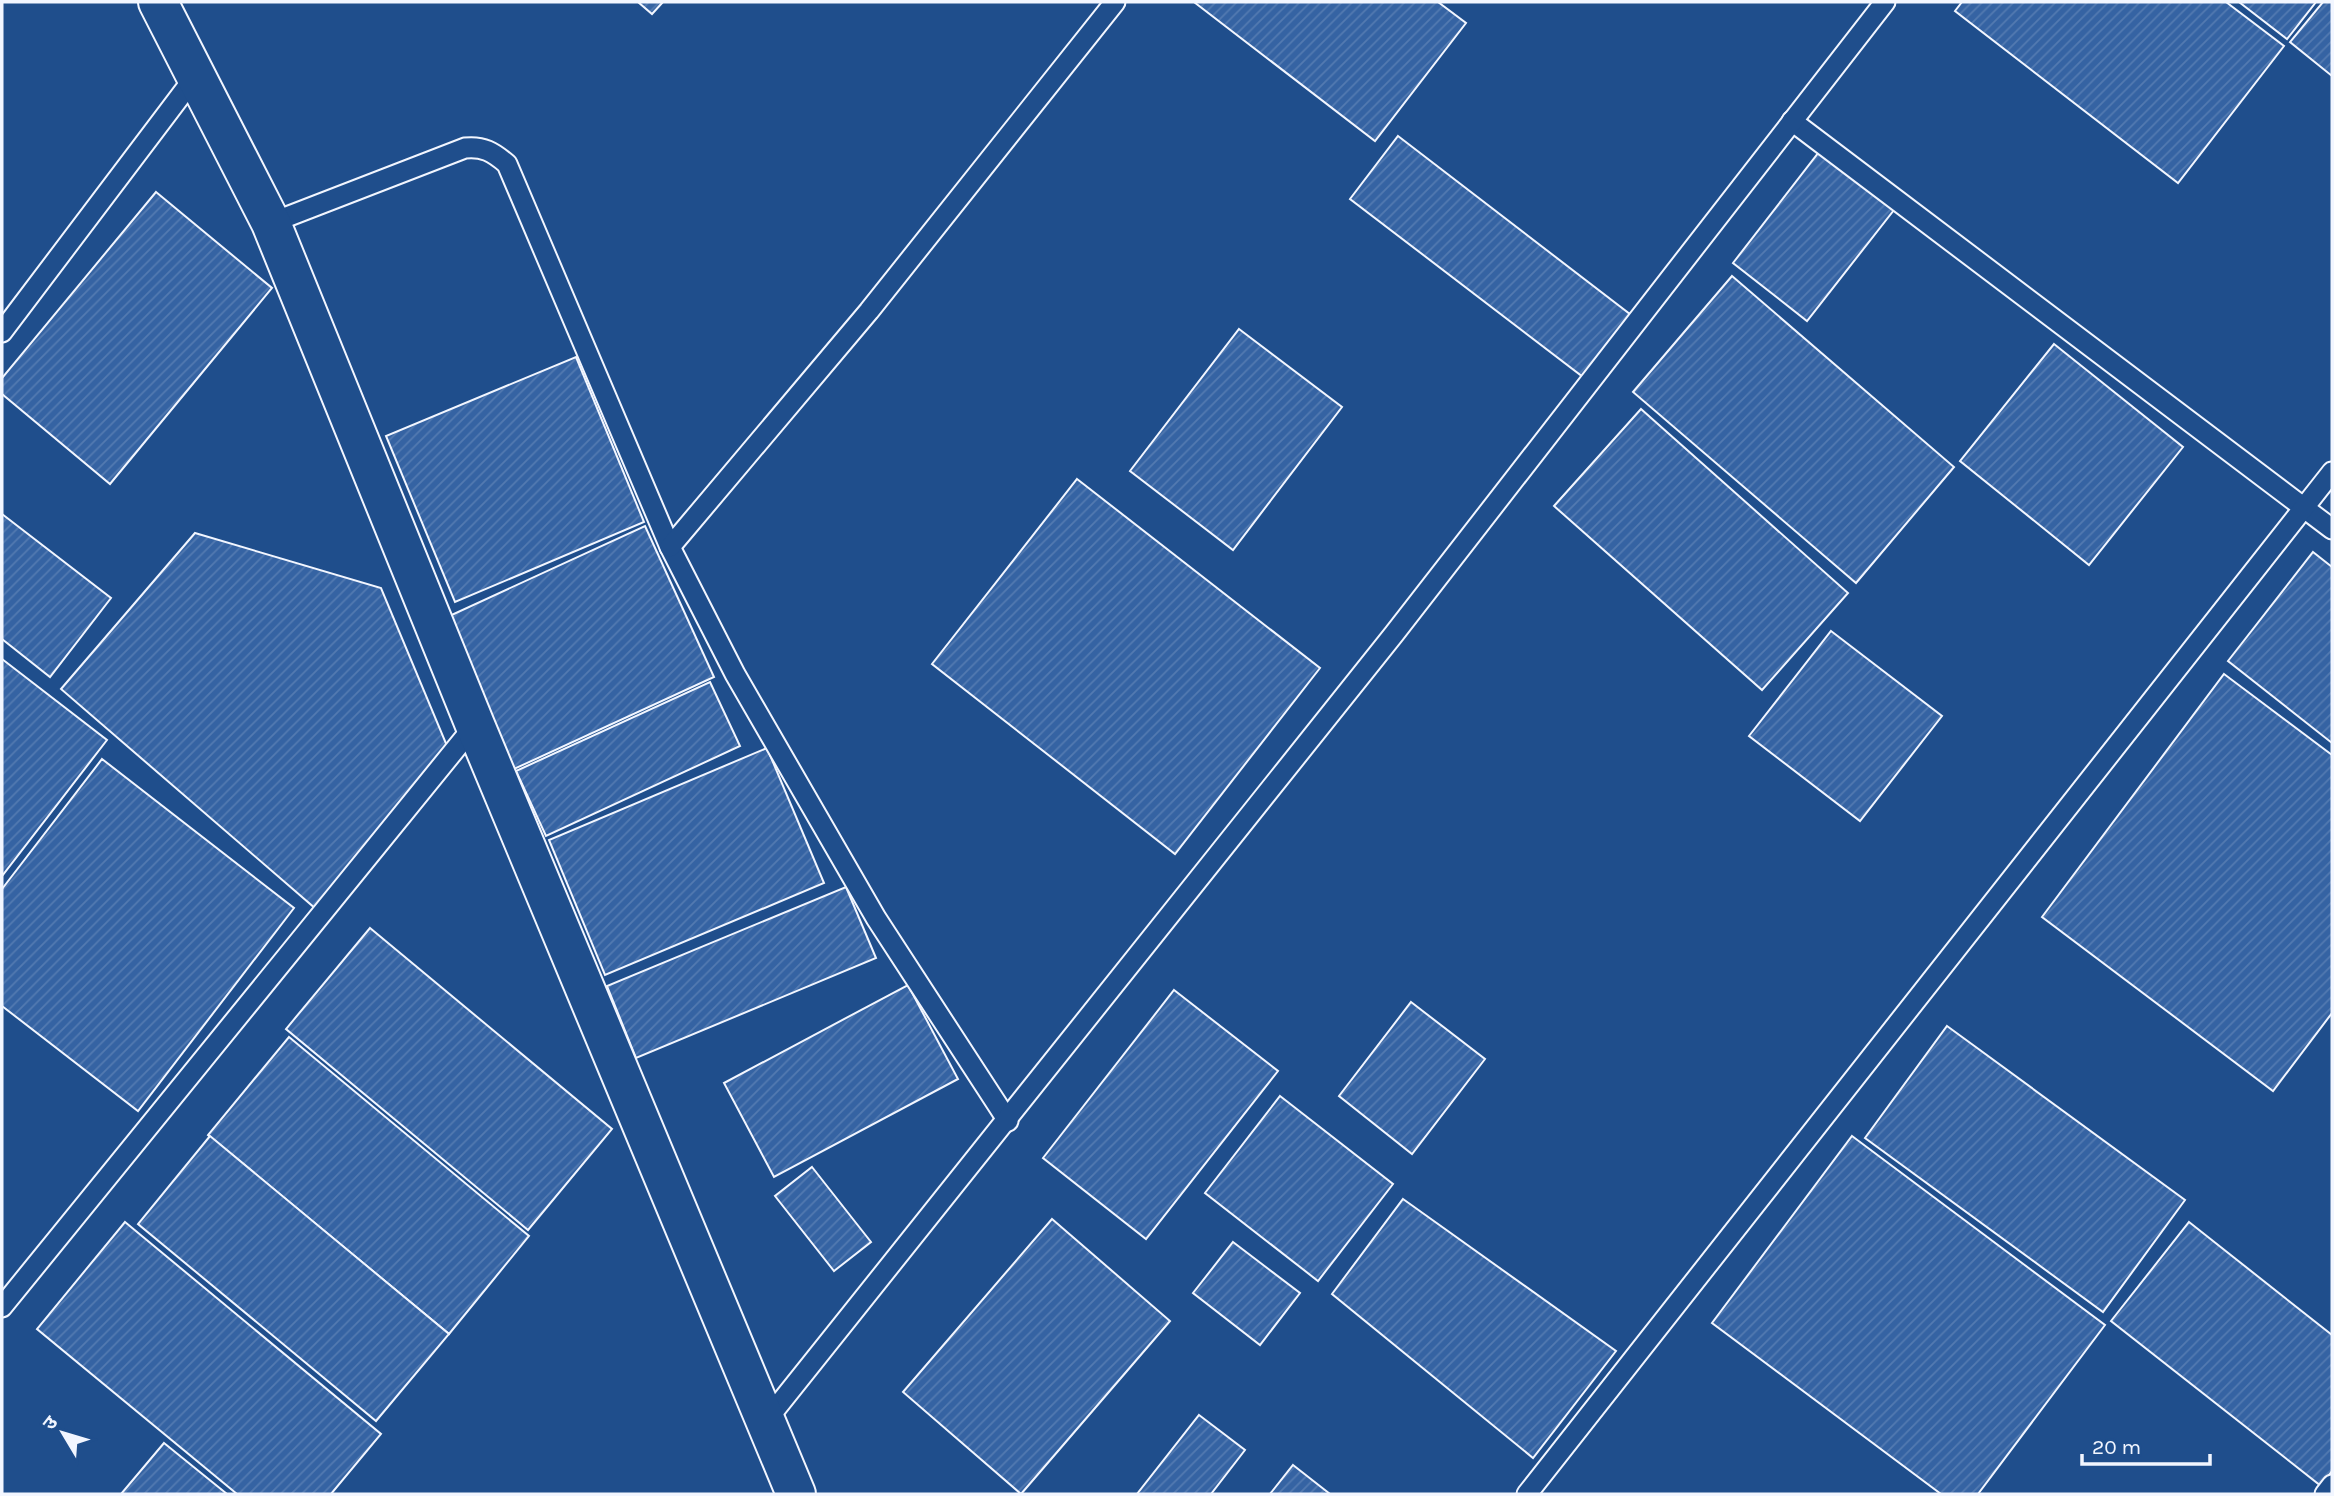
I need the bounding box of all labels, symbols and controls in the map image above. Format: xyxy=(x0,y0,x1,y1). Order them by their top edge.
north arrow xyxy=(28,1398,98,1468)
text: उ xyxy=(38,1411,63,1434)
scale bar xyxy=(2082,1422,2210,1466)
text: 20 m xyxy=(2092,1435,2141,1459)

